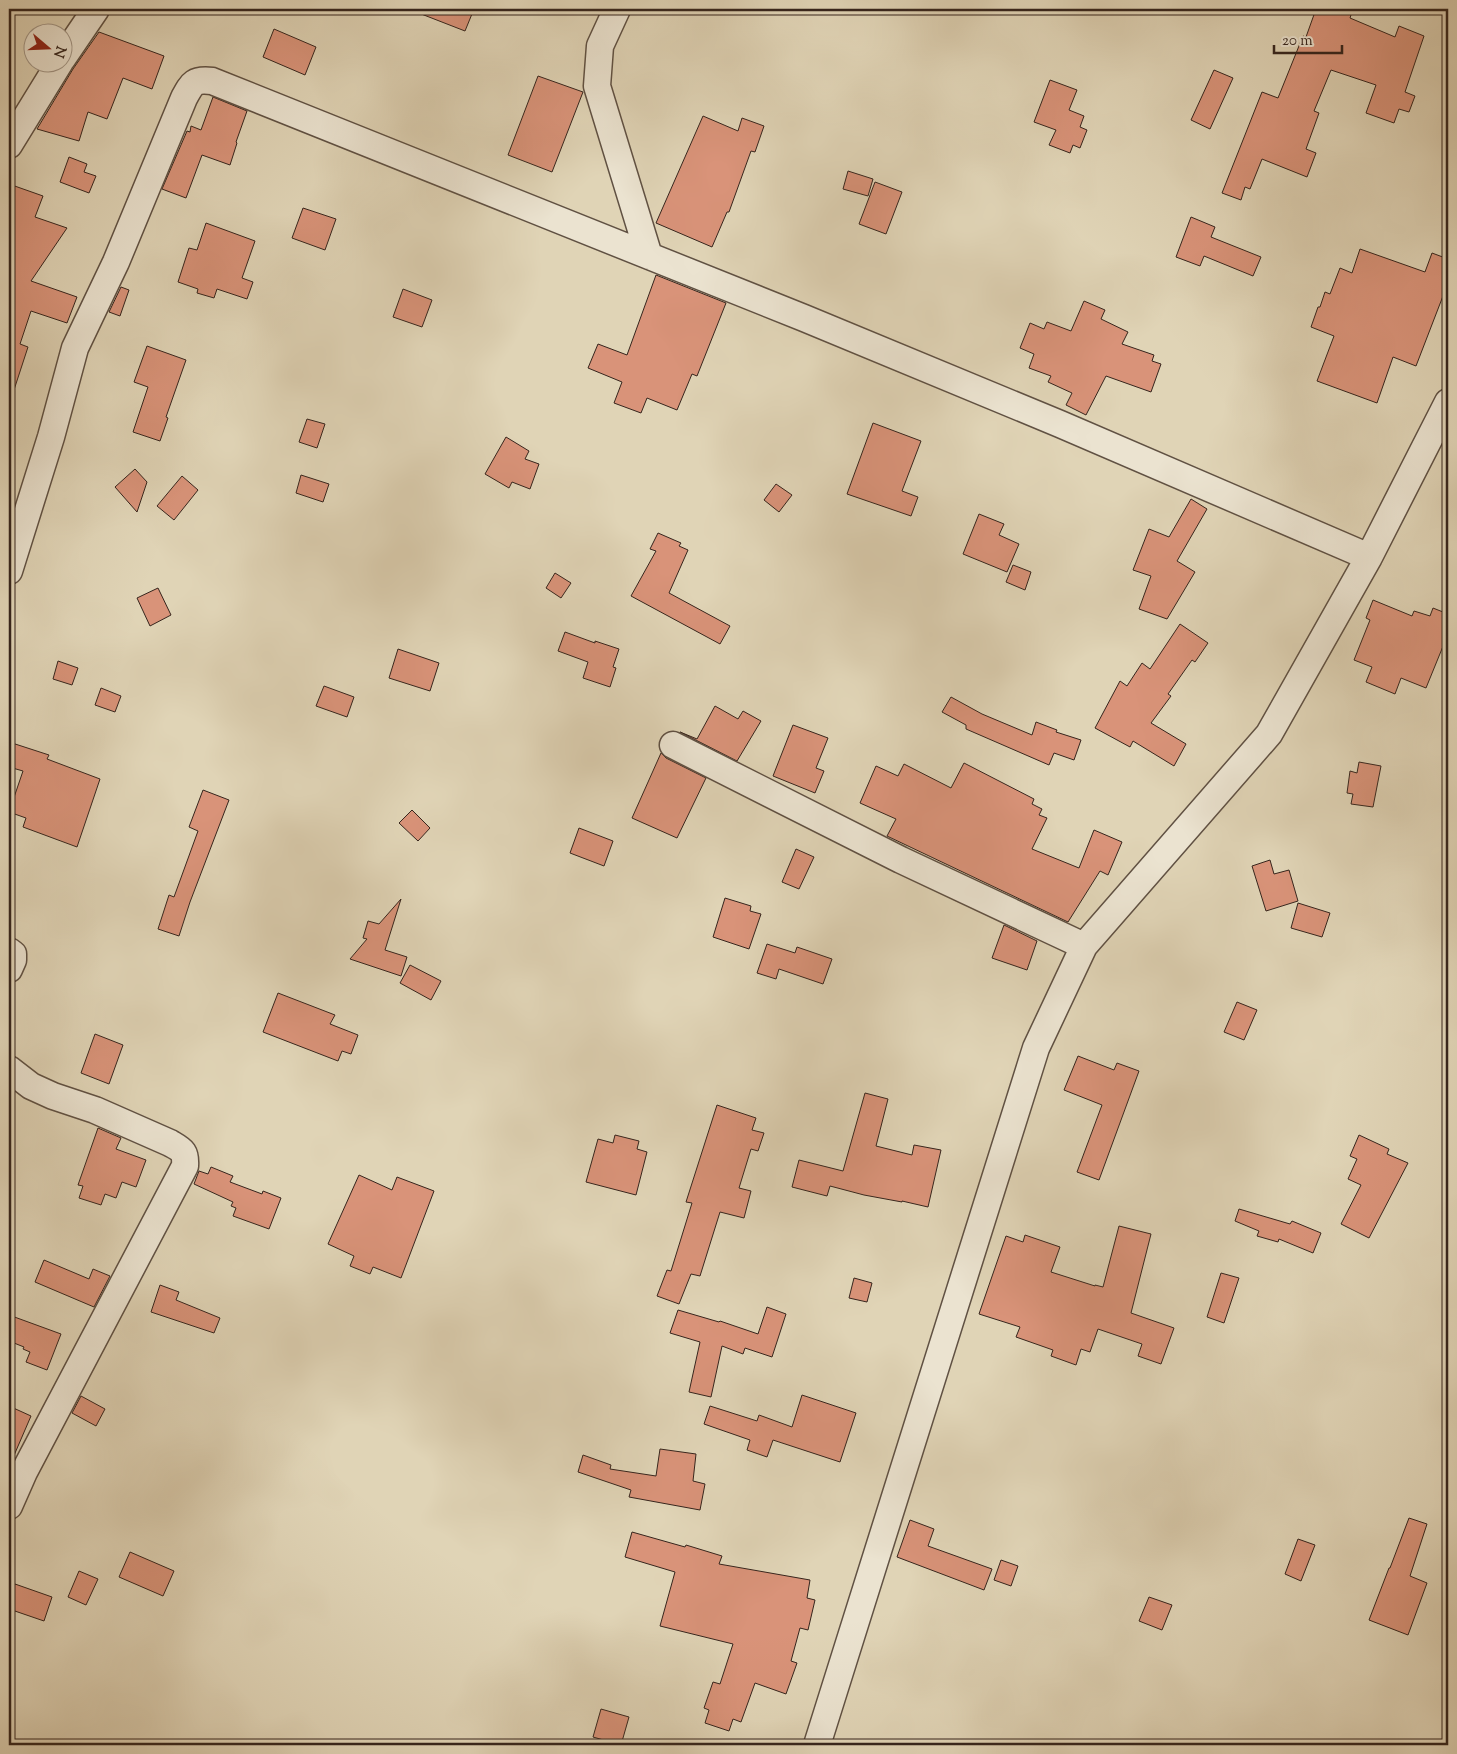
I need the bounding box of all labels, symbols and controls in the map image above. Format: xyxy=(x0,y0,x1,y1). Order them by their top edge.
north arrow xyxy=(22,22,72,72)
scale bar xyxy=(1274,22,1342,54)
text: 20 m xyxy=(1282,31,1313,52)
text: N xyxy=(47,43,70,60)

